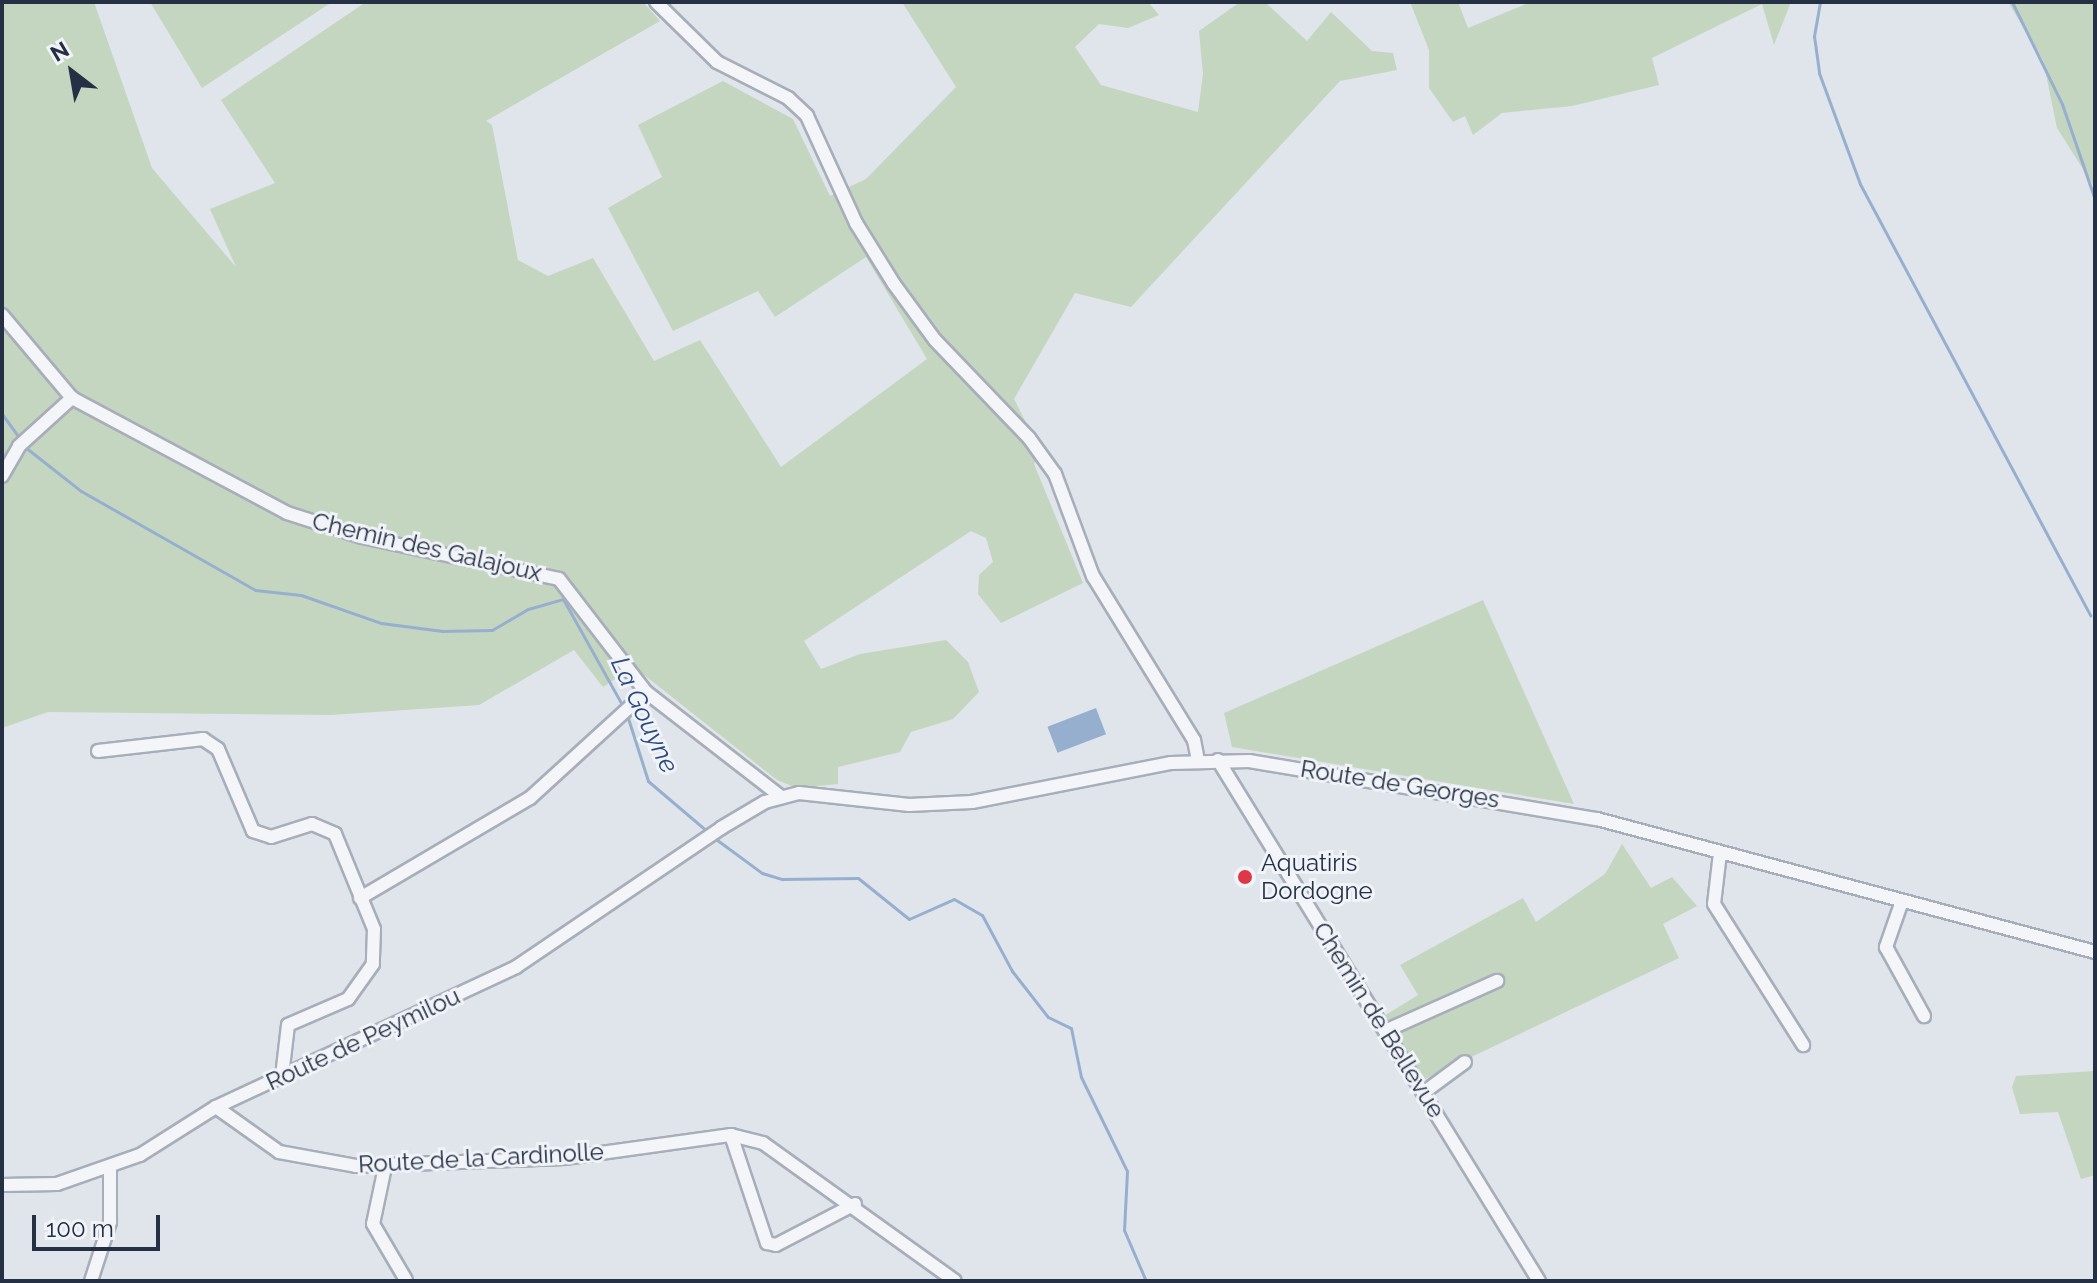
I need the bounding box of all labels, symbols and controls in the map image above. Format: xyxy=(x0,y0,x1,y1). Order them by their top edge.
north arrow xyxy=(32,32,112,112)
text: N xyxy=(46,36,74,67)
street label: Chemin des Galajoux xyxy=(309,507,545,587)
water label: La Gouyne xyxy=(604,652,684,778)
street label: Route de Georges xyxy=(1298,754,1502,814)
place label: Aquatiris Dordogne xyxy=(1261,849,1373,905)
marker: Aquatiris Dordogne xyxy=(1236,868,1254,886)
street label: Chemin de Bellevue xyxy=(1307,917,1451,1123)
street label: Route de Peymilou xyxy=(261,981,465,1097)
street label: Route de la Cardinolle xyxy=(357,1137,605,1179)
scale bar xyxy=(36,1199,164,1249)
text: 100 m xyxy=(46,1214,114,1243)

